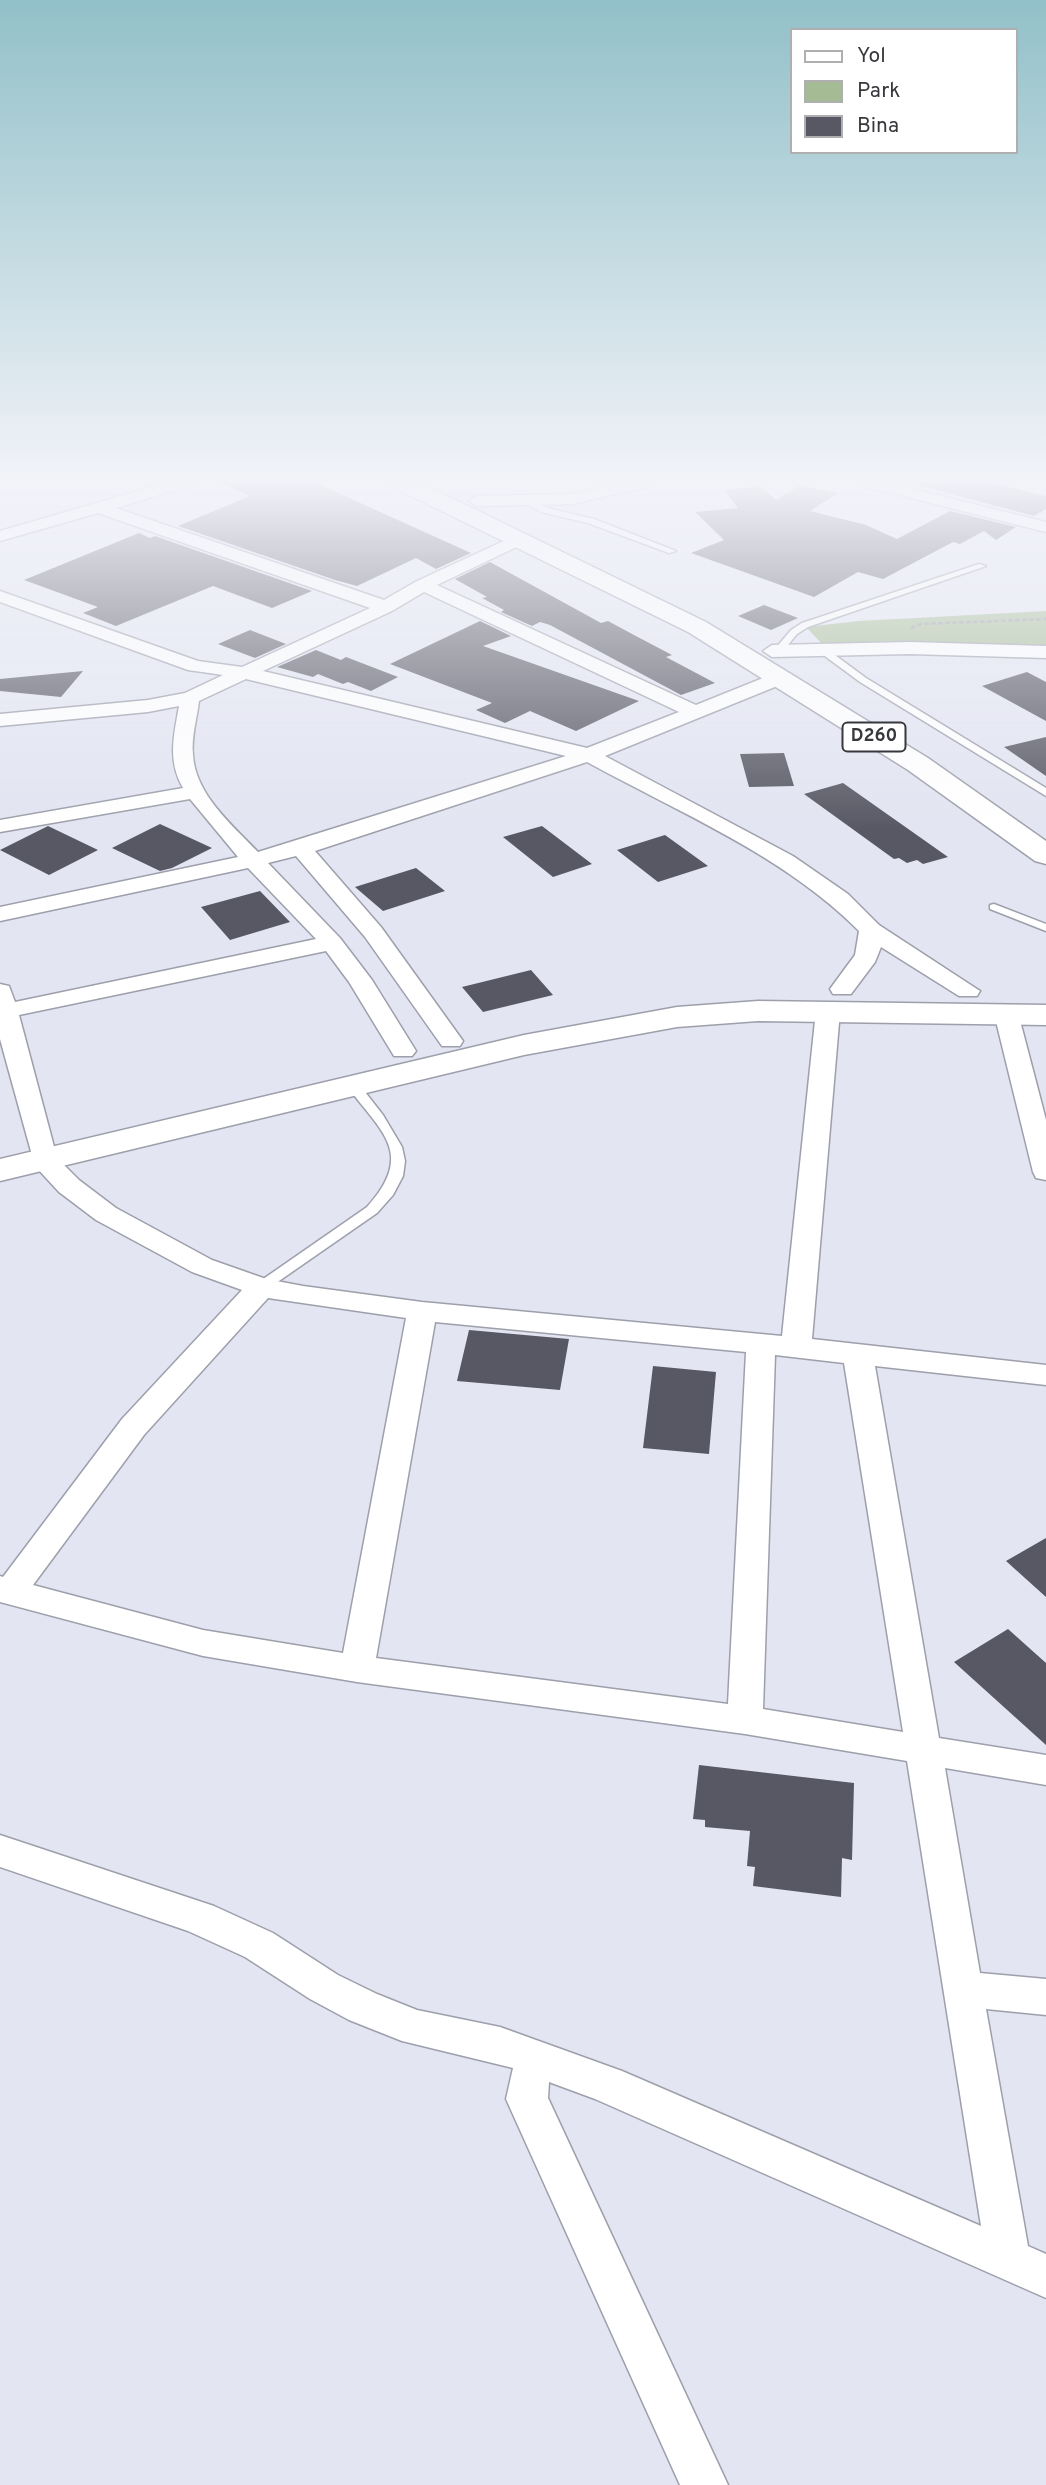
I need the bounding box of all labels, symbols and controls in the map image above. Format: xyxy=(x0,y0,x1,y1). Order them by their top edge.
legend xyxy=(790,28,1018,154)
text: Yol xyxy=(857,43,886,70)
text: Park xyxy=(857,78,900,105)
text: Bina xyxy=(857,113,899,140)
road number: D260 xyxy=(842,722,906,752)

